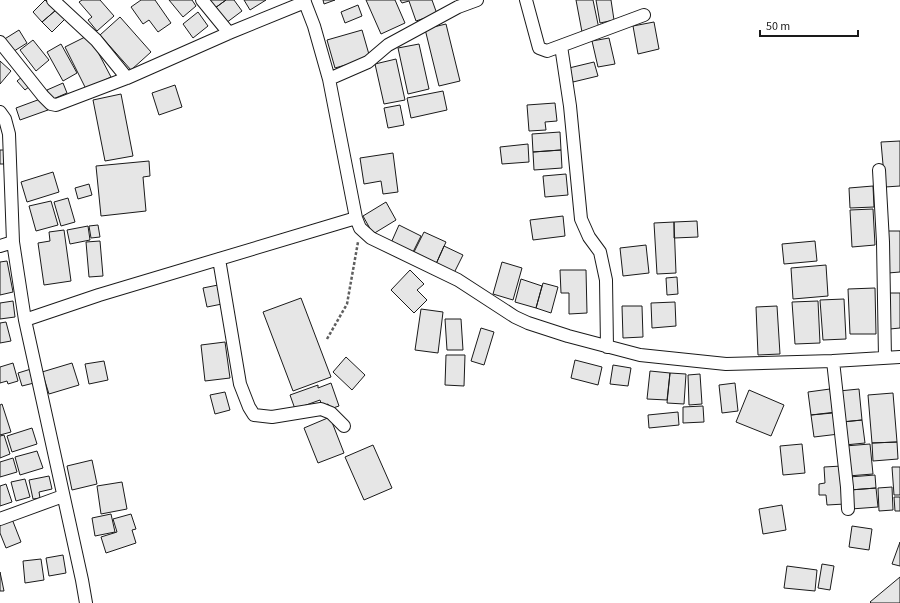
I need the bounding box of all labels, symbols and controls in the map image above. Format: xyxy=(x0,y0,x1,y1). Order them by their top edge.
scale bar xyxy=(760,12,858,38)
text: 50 m xyxy=(766,18,790,35)

